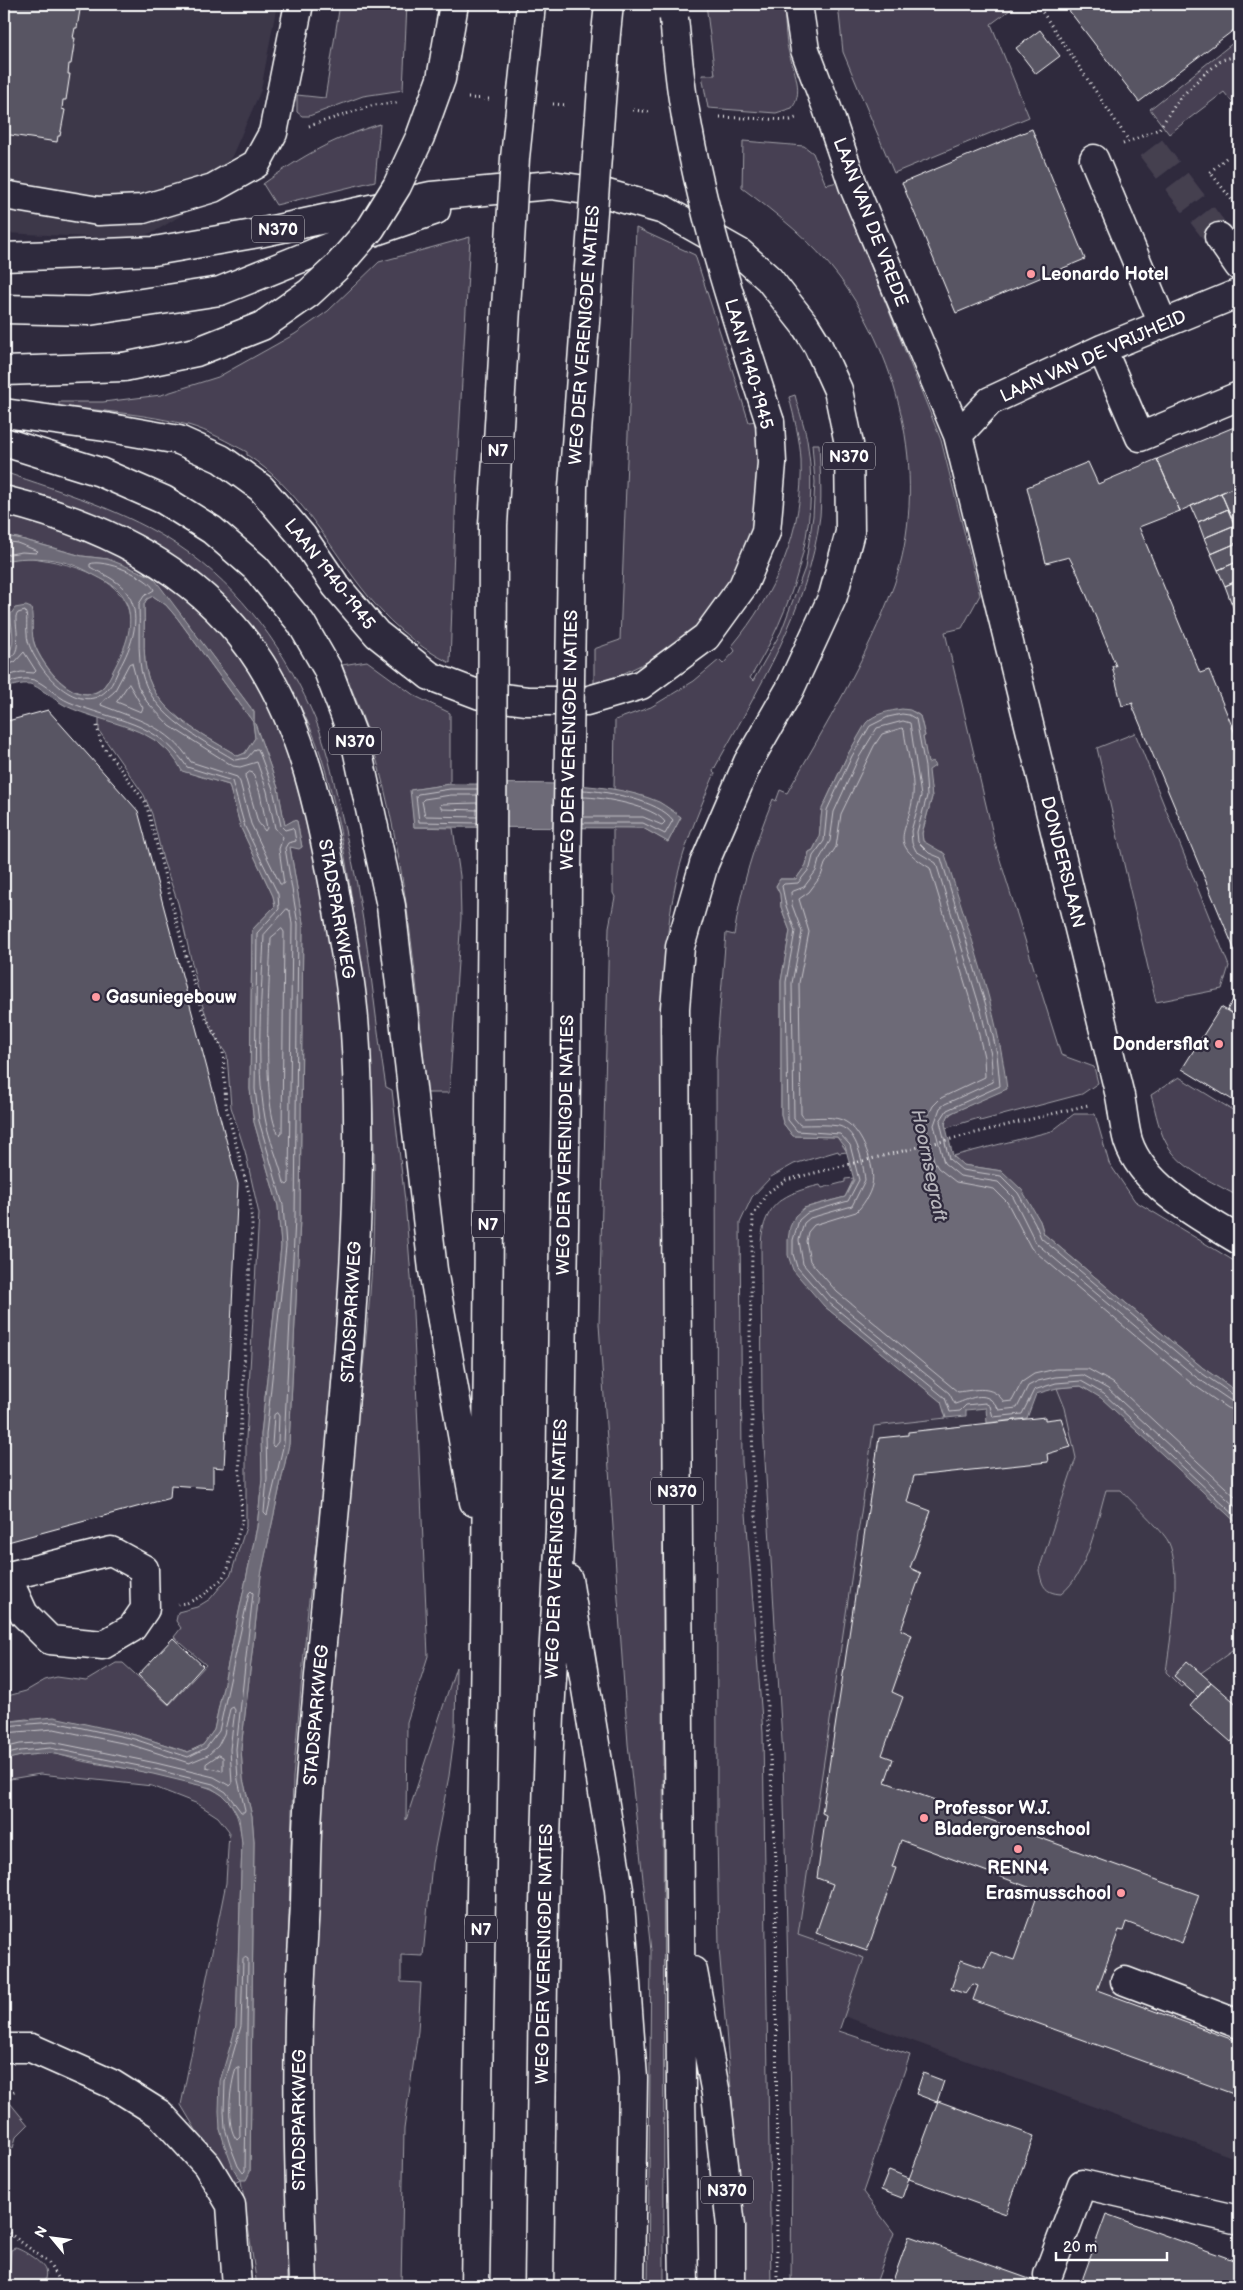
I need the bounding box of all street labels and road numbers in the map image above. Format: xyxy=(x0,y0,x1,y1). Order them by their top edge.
street label: LAAN VAN DE VREDE xyxy=(829,135,913,310)
street label: WEG DER VERENIGDE NATIES xyxy=(565,204,604,466)
road number: N370 xyxy=(252,215,304,242)
street label: LAAN 1940-1945 xyxy=(720,296,777,432)
street label: LAAN VAN DE VRIJHEID xyxy=(997,306,1190,407)
road number: N7 xyxy=(482,436,514,464)
road number: N370 xyxy=(823,442,875,470)
street label: LAAN 1940-1945 xyxy=(280,515,379,634)
street label: WEG DER VERENIGDE NATIES xyxy=(557,610,582,870)
road number: N370 xyxy=(329,728,381,754)
street label: DONDERSLAAN xyxy=(1036,794,1089,930)
street label: STADSPARKWEG xyxy=(314,838,359,981)
street label: WEG DER VERENIGDE NATIES xyxy=(553,1015,578,1275)
road number: N7 xyxy=(472,1210,504,1238)
street label: STADSPARKWEG xyxy=(337,1241,366,1383)
street label: WEG DER VERENIGDE NATIES xyxy=(541,1418,572,1680)
road number: N370 xyxy=(651,1478,703,1504)
street label: STADSPARKWEG xyxy=(300,1644,333,1786)
street label: WEG DER VERENIGDE NATIES xyxy=(532,1824,557,2084)
road number: N7 xyxy=(465,1916,497,1942)
street label: STADSPARKWEG xyxy=(289,2049,310,2191)
road number: N370 xyxy=(701,2176,753,2204)

